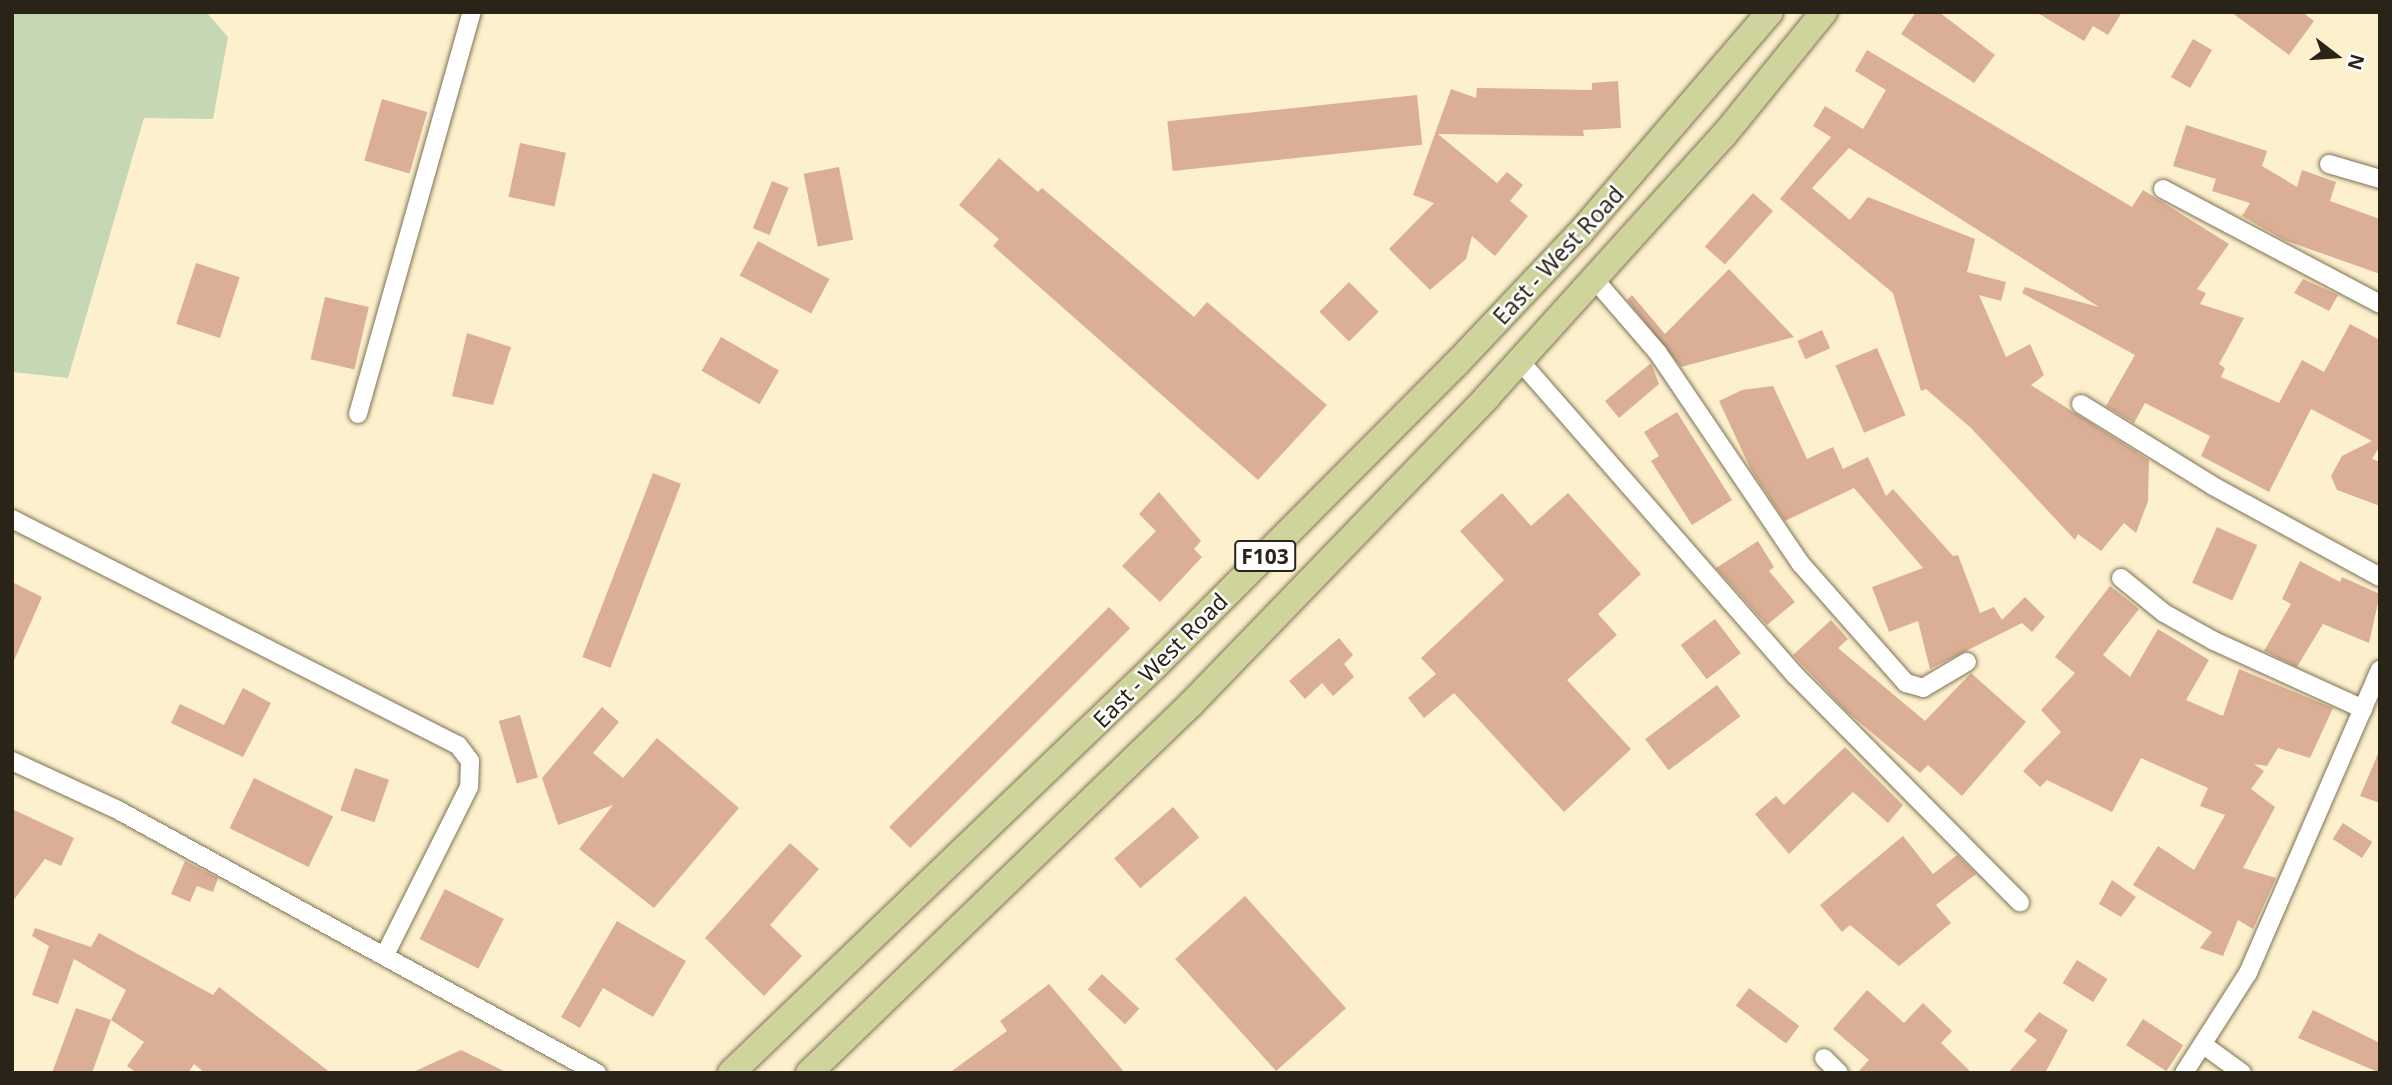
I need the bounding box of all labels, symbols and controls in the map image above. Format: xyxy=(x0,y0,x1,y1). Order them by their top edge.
north arrow xyxy=(2301,21,2371,91)
text: N xyxy=(2341,51,2371,73)
street label: East - West Road xyxy=(1487,180,1629,330)
road number: F103 xyxy=(1234,538,1296,574)
street label: East - West Road xyxy=(1087,587,1233,733)

